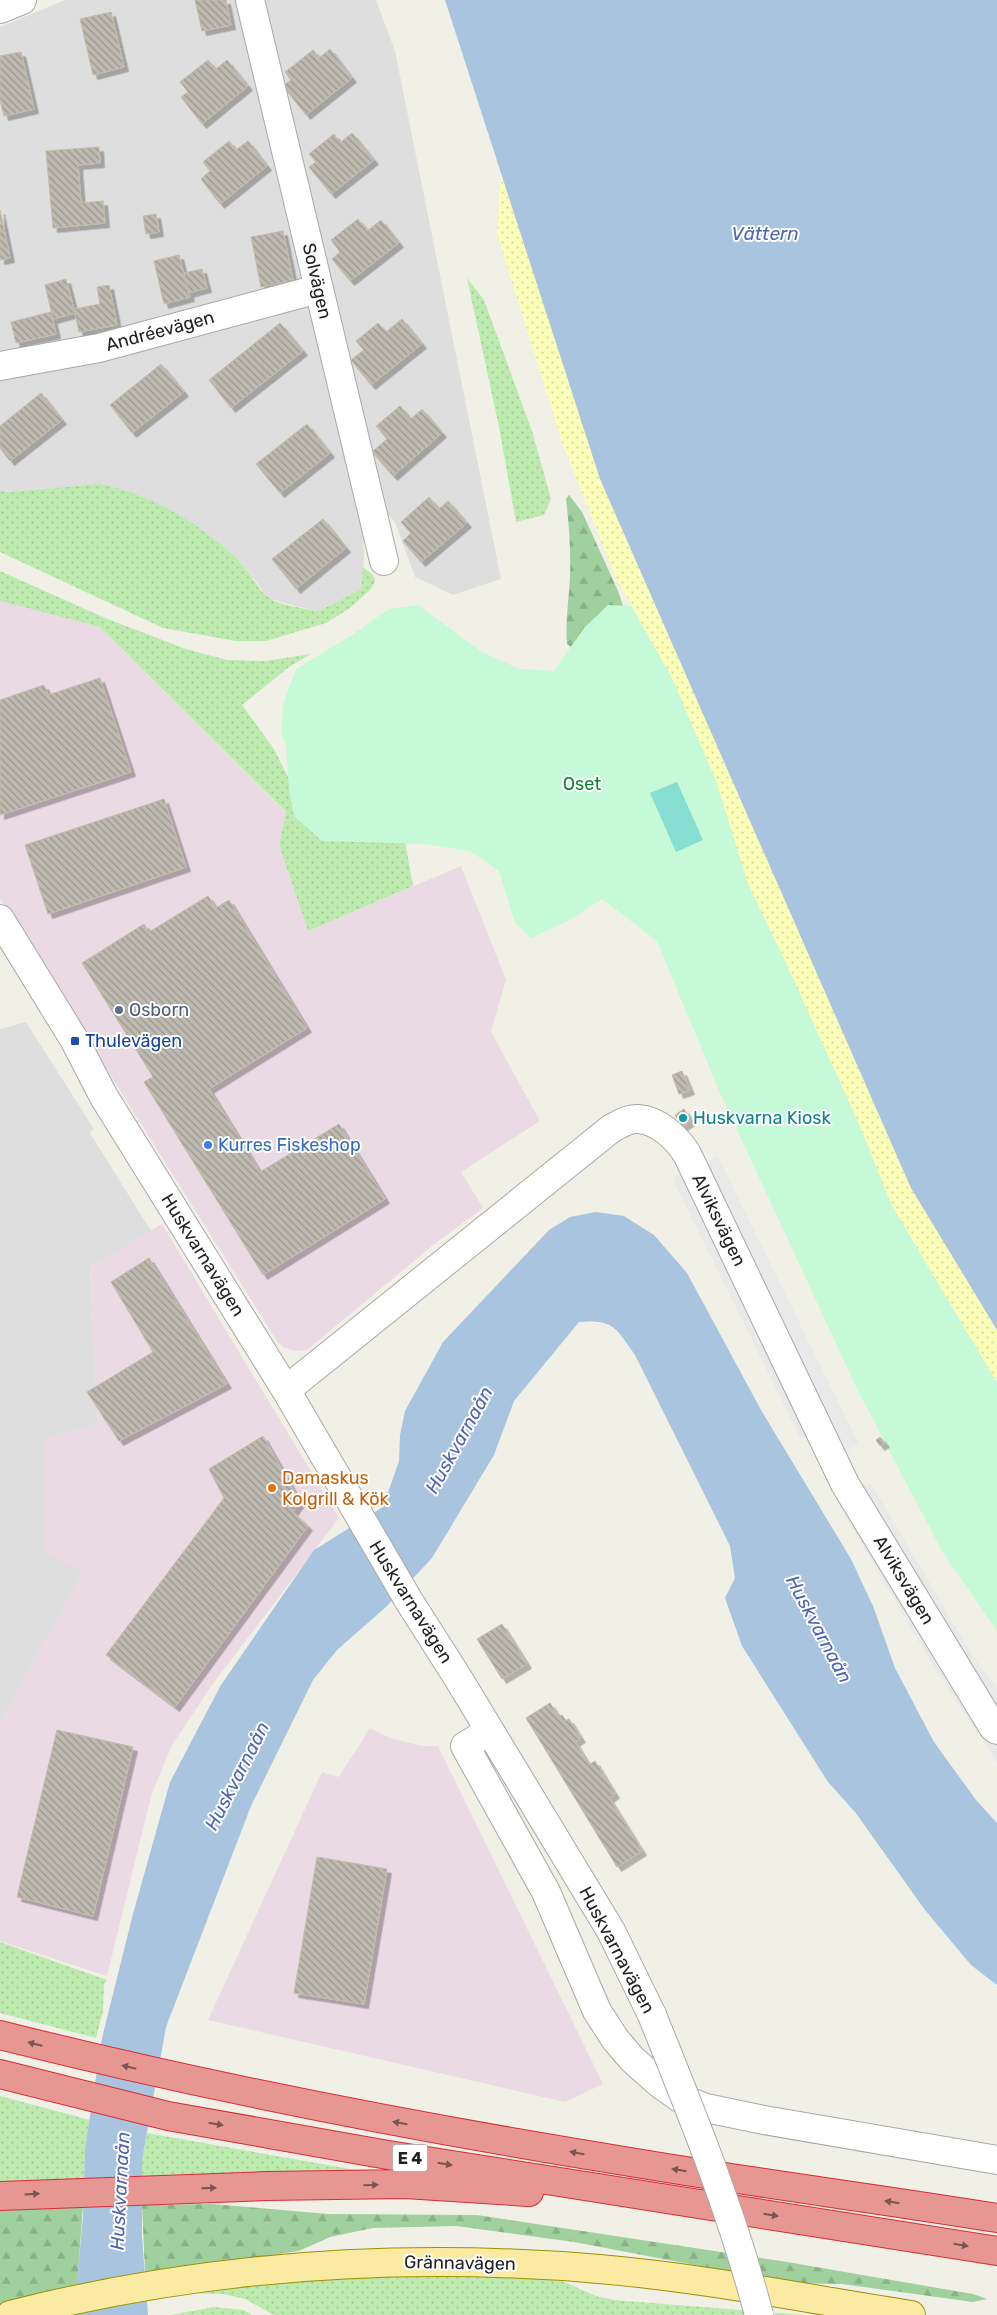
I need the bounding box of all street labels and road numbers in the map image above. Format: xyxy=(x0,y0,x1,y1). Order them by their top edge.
street label: Solvägen xyxy=(298,241,336,321)
street label: Andréevägen xyxy=(103,306,217,356)
street label: Alviksvägen xyxy=(687,1170,751,1270)
street label: Huskvarnavägen xyxy=(156,1190,250,1320)
street label: Alviksvägen xyxy=(869,1531,939,1629)
street label: Huskvarnavägen xyxy=(364,1537,458,1667)
street label: Huskvarnavägen xyxy=(574,1883,660,2017)
road number: E 4 xyxy=(392,2144,428,2172)
street label: Grännavägen xyxy=(404,2251,516,2275)

